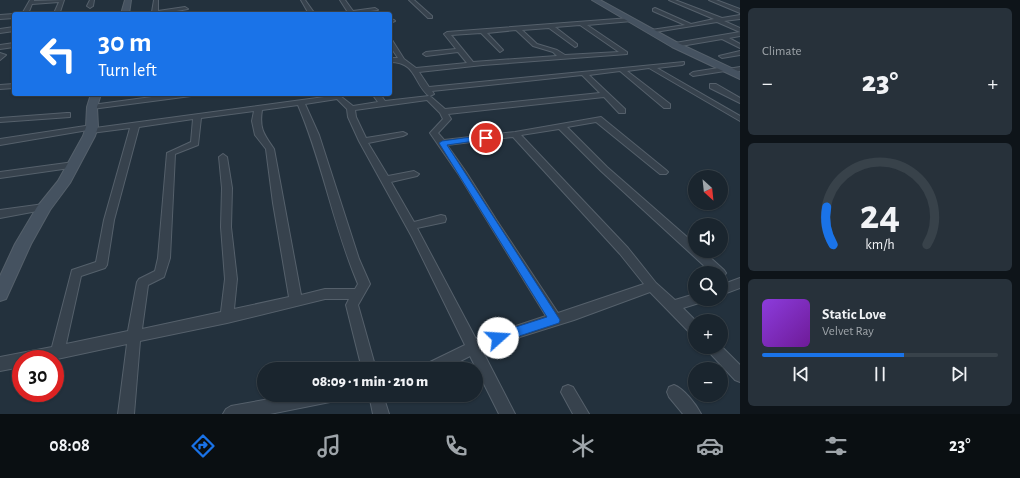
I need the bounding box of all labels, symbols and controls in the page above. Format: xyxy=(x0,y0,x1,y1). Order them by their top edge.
icon: left xyxy=(32,28,84,80)
text: 30 m xyxy=(98,29,151,57)
text: Climate xyxy=(762,45,801,58)
text: Turn left xyxy=(98,62,157,80)
text: 23° xyxy=(862,67,898,97)
text: − xyxy=(762,72,773,94)
text: + xyxy=(987,72,998,94)
pin xyxy=(469,121,503,155)
icon: arrive xyxy=(475,127,497,149)
north arrow xyxy=(688,170,728,210)
map controls xyxy=(688,170,728,402)
text: 24 xyxy=(860,195,900,236)
button: sound xyxy=(688,218,728,258)
text: km/h xyxy=(865,238,895,252)
button: search xyxy=(688,266,728,306)
text: Static Love xyxy=(822,307,886,322)
button: + xyxy=(688,314,728,354)
position arrow xyxy=(477,317,519,359)
text: Velvet Ray xyxy=(822,325,874,338)
speed limit sign: 30 xyxy=(12,350,64,402)
button: − xyxy=(688,362,728,402)
icon: previous xyxy=(790,363,812,385)
icon: pause xyxy=(869,363,891,385)
icon: next xyxy=(948,363,970,385)
text: 08:09 · 1 min · 210 m xyxy=(312,374,428,389)
icon: directions xyxy=(189,432,217,460)
icon: music xyxy=(315,432,343,460)
icon: phone xyxy=(442,432,470,460)
icon: climate xyxy=(569,432,597,460)
icon: car xyxy=(696,432,724,460)
icon: filters xyxy=(822,432,850,460)
text: 08:08 xyxy=(49,437,90,455)
text: 23° xyxy=(949,437,971,455)

